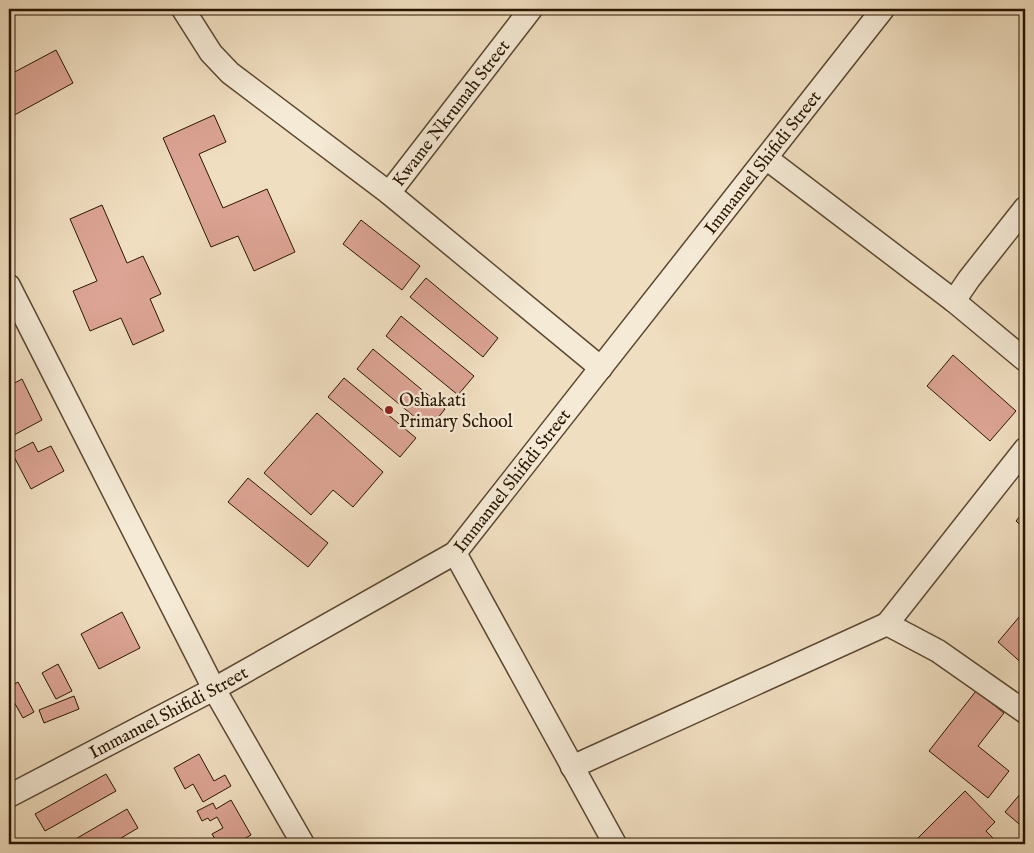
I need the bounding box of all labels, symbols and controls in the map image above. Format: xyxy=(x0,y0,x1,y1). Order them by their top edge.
street label: Kwame Nkrumah Street xyxy=(388,36,516,192)
street label: Immanuel Shifidi Street xyxy=(700,87,827,240)
place label: Oshakati Primary School xyxy=(399,390,513,434)
marker: Oshakati Primary School xyxy=(383,404,395,416)
street label: Immanuel Shifidi Street xyxy=(449,405,577,558)
street label: Immanuel Shifidi Street xyxy=(86,662,253,765)

